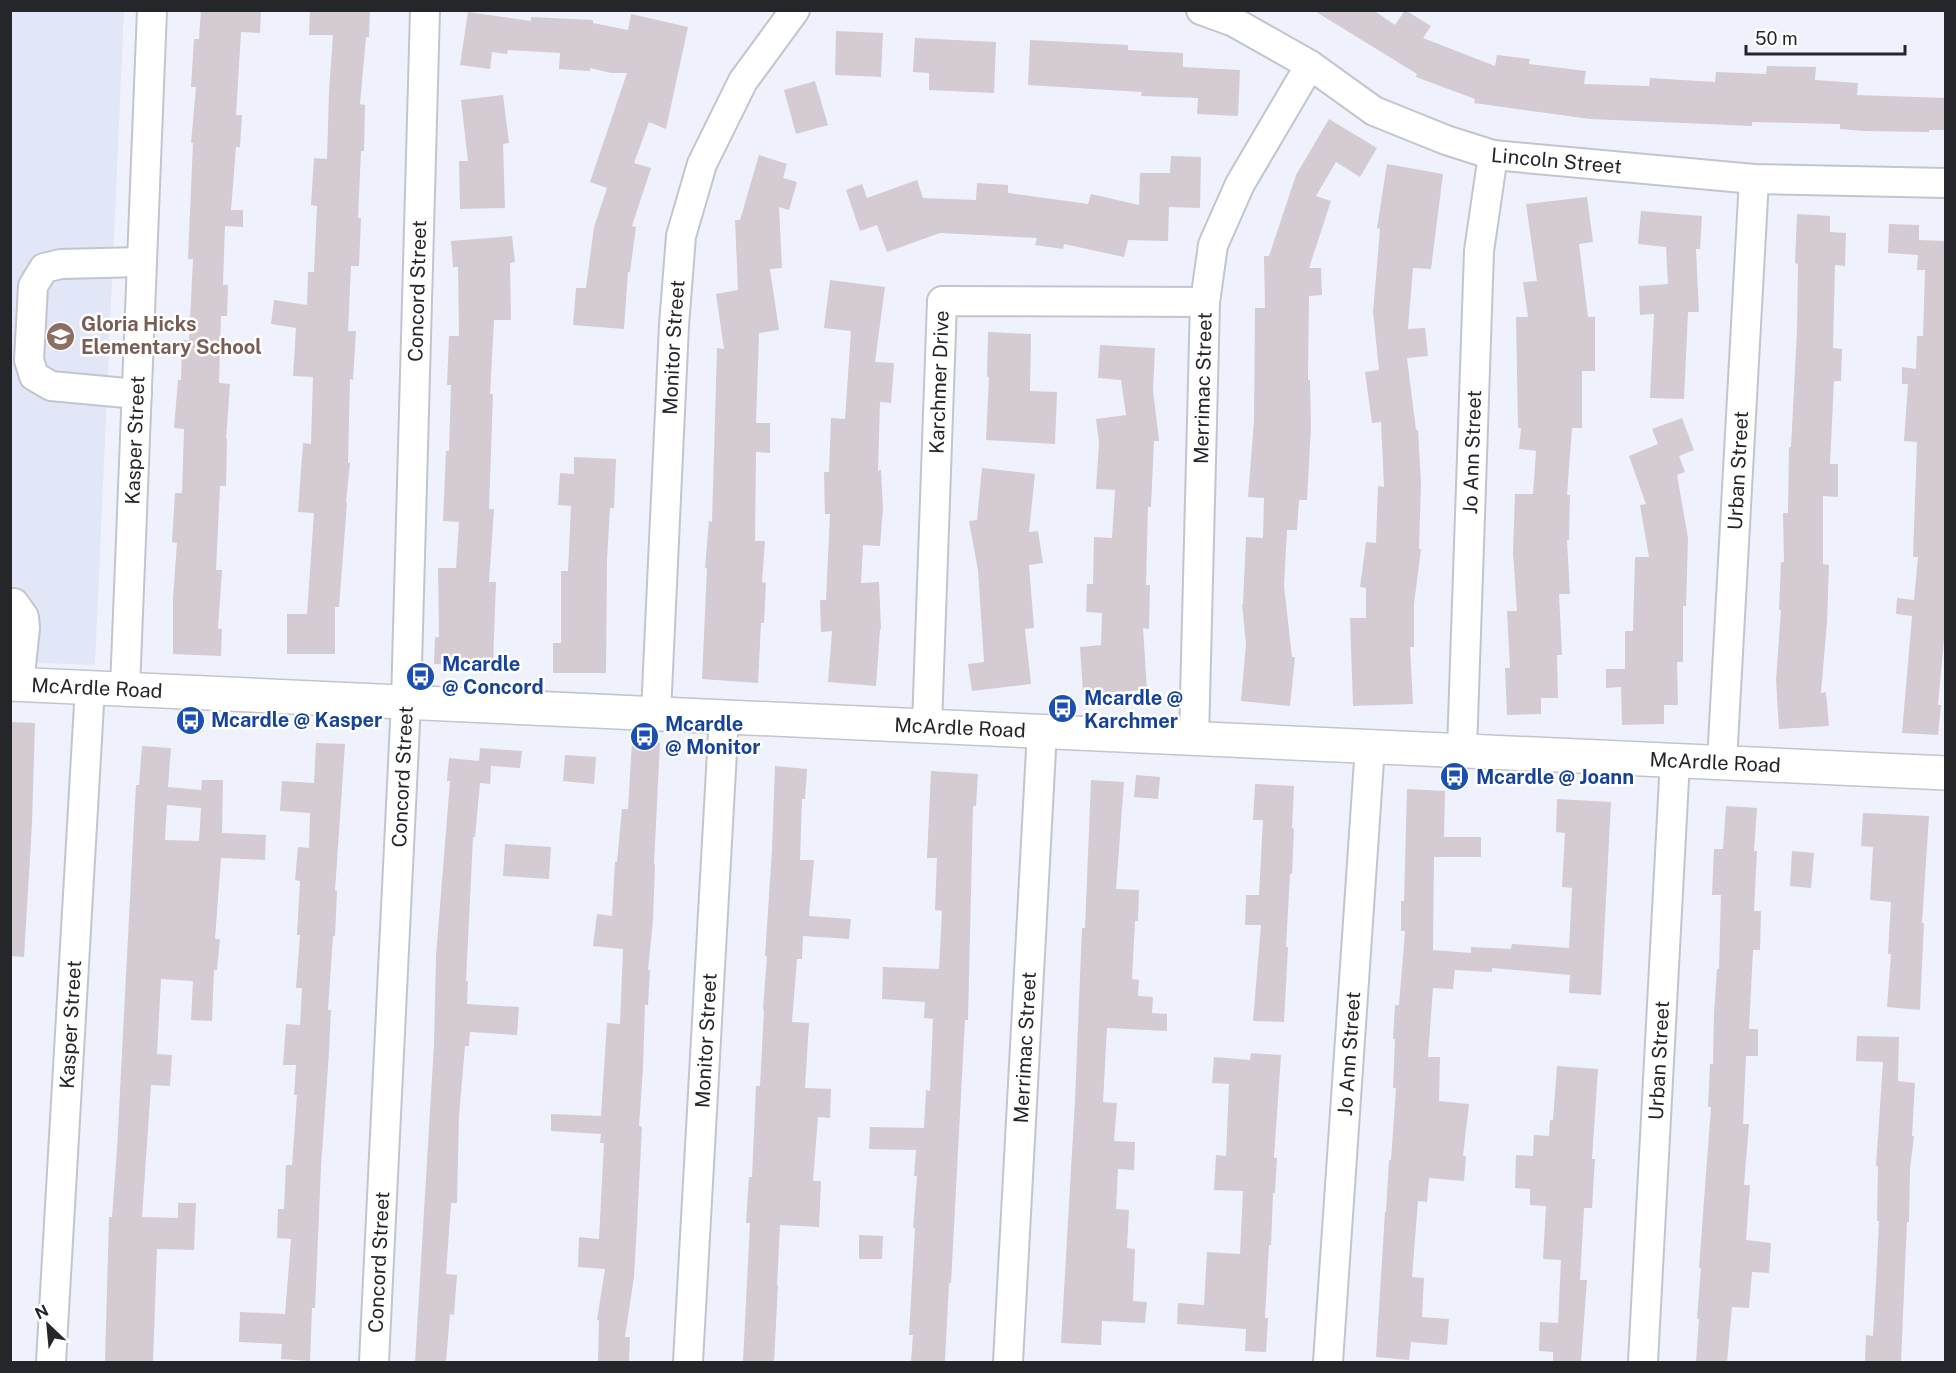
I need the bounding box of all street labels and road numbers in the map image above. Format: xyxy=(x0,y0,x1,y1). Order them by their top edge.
street label: Lincoln Street xyxy=(1490,143,1623,179)
street label: Concord Street xyxy=(403,220,431,362)
street label: Monitor Street xyxy=(658,279,690,416)
street label: Karchmer Drive xyxy=(925,310,954,454)
street label: Merrimac Street xyxy=(1189,312,1217,464)
street label: Kasper Street xyxy=(120,375,149,505)
street label: Jo Ann Street xyxy=(1458,390,1486,515)
street label: Urban Street xyxy=(1723,410,1753,531)
street label: McArdle Road xyxy=(31,673,163,703)
street label: Concord Street xyxy=(387,705,418,848)
street label: McArdle Road xyxy=(894,713,1026,743)
street label: McArdle Road xyxy=(1649,747,1781,777)
street label: Kasper Street xyxy=(55,959,86,1090)
street label: Merrimac Street xyxy=(1009,971,1041,1124)
street label: Monitor Street xyxy=(690,972,722,1109)
street label: Jo Ann Street xyxy=(1333,991,1365,1117)
street label: Urban Street xyxy=(1644,1000,1674,1121)
street label: Concord Street xyxy=(363,1191,394,1333)

